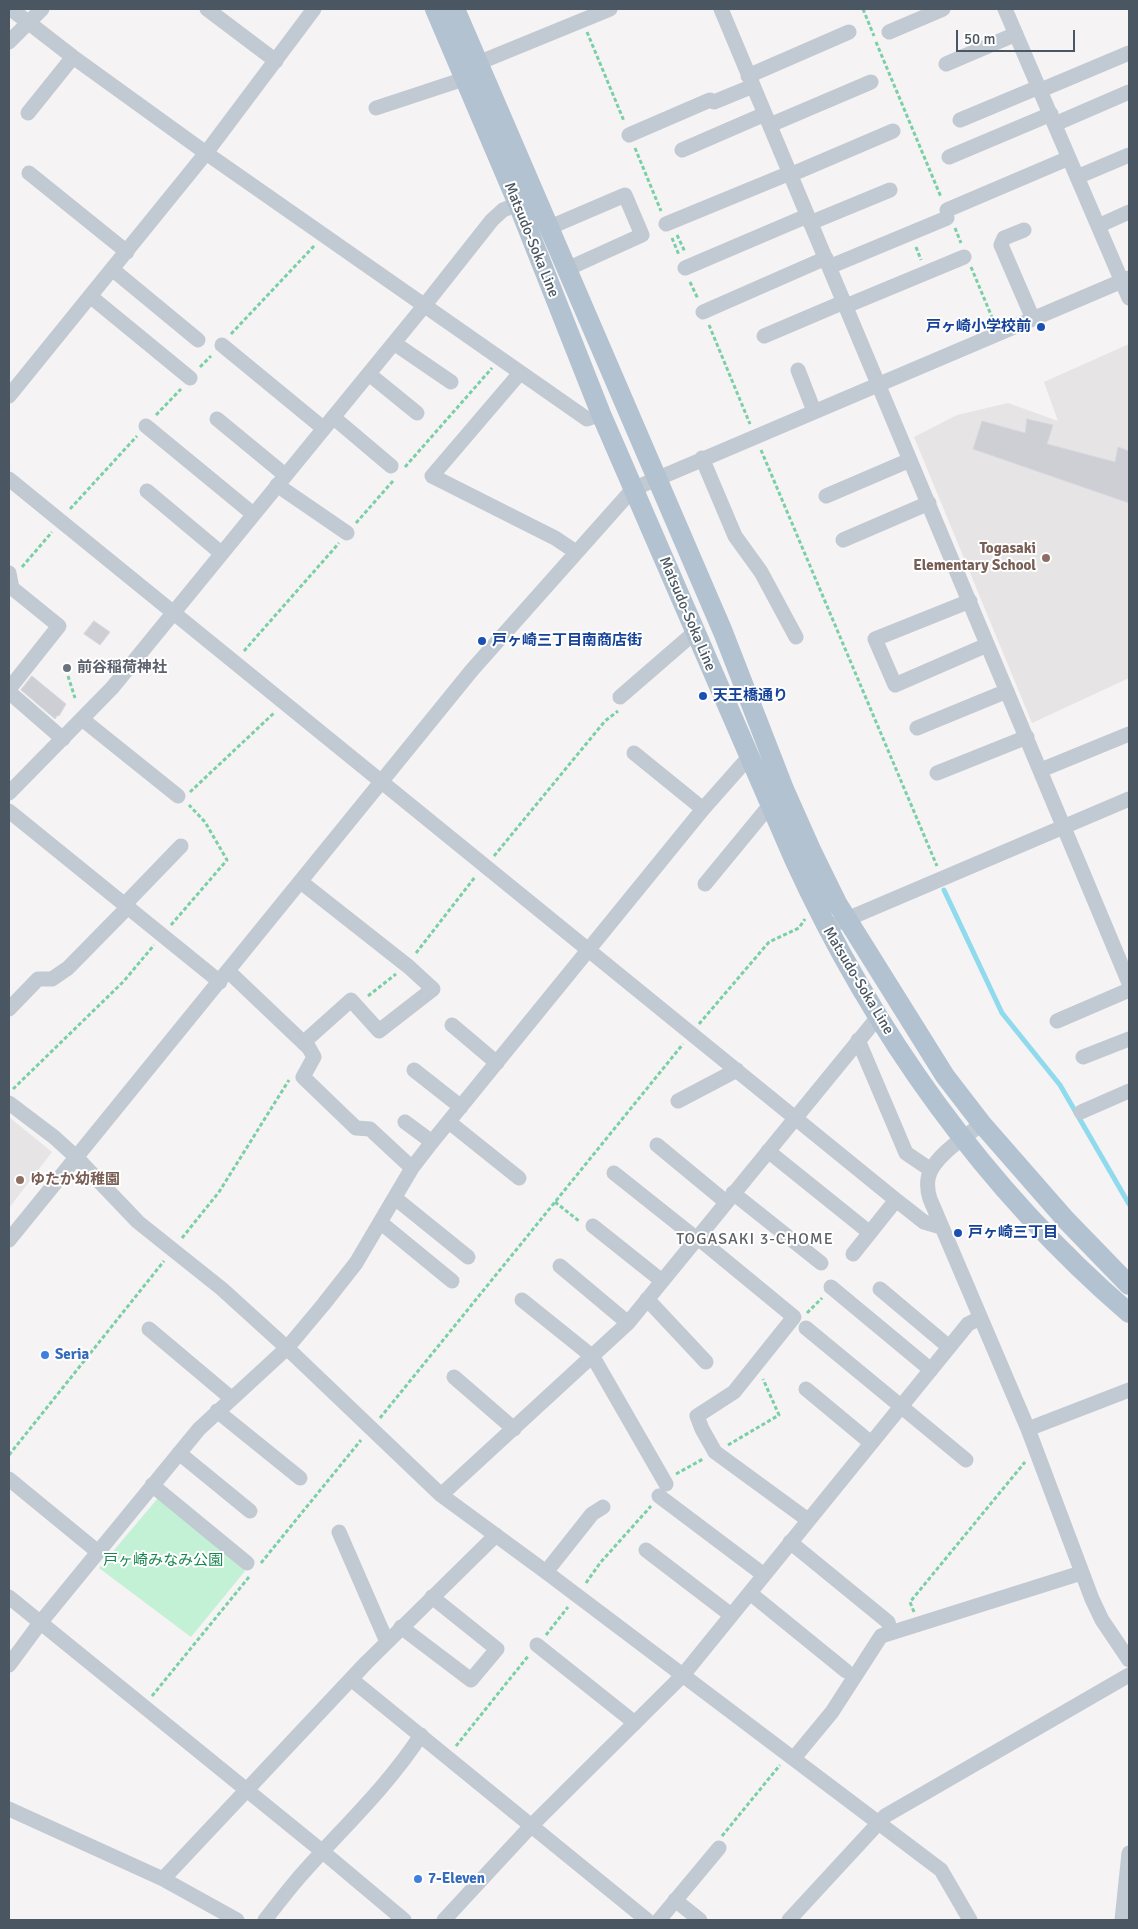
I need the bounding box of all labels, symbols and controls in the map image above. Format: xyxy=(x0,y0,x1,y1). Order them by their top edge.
scale bar xyxy=(958,20,1077,52)
text: 50 m xyxy=(964,30,995,48)
street label: Matsudo-Soka Line xyxy=(500,180,562,300)
place label: 戸ヶ崎小学校前 xyxy=(926,318,1031,336)
marker: 戸ヶ崎小学校前 xyxy=(1035,321,1047,333)
place label: Togasaki Elementary School xyxy=(913,540,1036,575)
marker: Togasaki Elementary School xyxy=(1040,552,1052,564)
street label: Matsudo-Soka Line xyxy=(655,554,719,674)
place label: 戸ヶ崎三丁目南商店街 xyxy=(492,632,642,650)
marker: 戸ヶ崎三丁目南商店街 xyxy=(476,635,488,647)
place label: 前谷稲荷神社 xyxy=(77,659,167,677)
marker: 前谷稲荷神社 xyxy=(61,662,73,674)
place label: 天王橋通り xyxy=(713,687,788,705)
marker: 天王橋通り xyxy=(697,690,709,702)
street label: Matsudo-Soka Line xyxy=(819,924,897,1038)
place label: ゆたか幼稚園 xyxy=(30,1171,120,1189)
marker: ゆたか幼稚園 xyxy=(14,1174,26,1186)
place label: 戸ヶ崎三丁目 xyxy=(968,1224,1058,1242)
marker: 戸ヶ崎三丁目 xyxy=(952,1227,964,1239)
district label: TOGASAKI 3-CHOME xyxy=(674,1230,836,1250)
place label: Seria xyxy=(55,1346,89,1364)
marker: Seria xyxy=(39,1349,51,1361)
park label: 戸ヶ崎みなみ公園 xyxy=(103,1552,223,1570)
place label: 7-Eleven xyxy=(428,1870,485,1888)
marker: 7-Eleven xyxy=(412,1873,424,1885)

